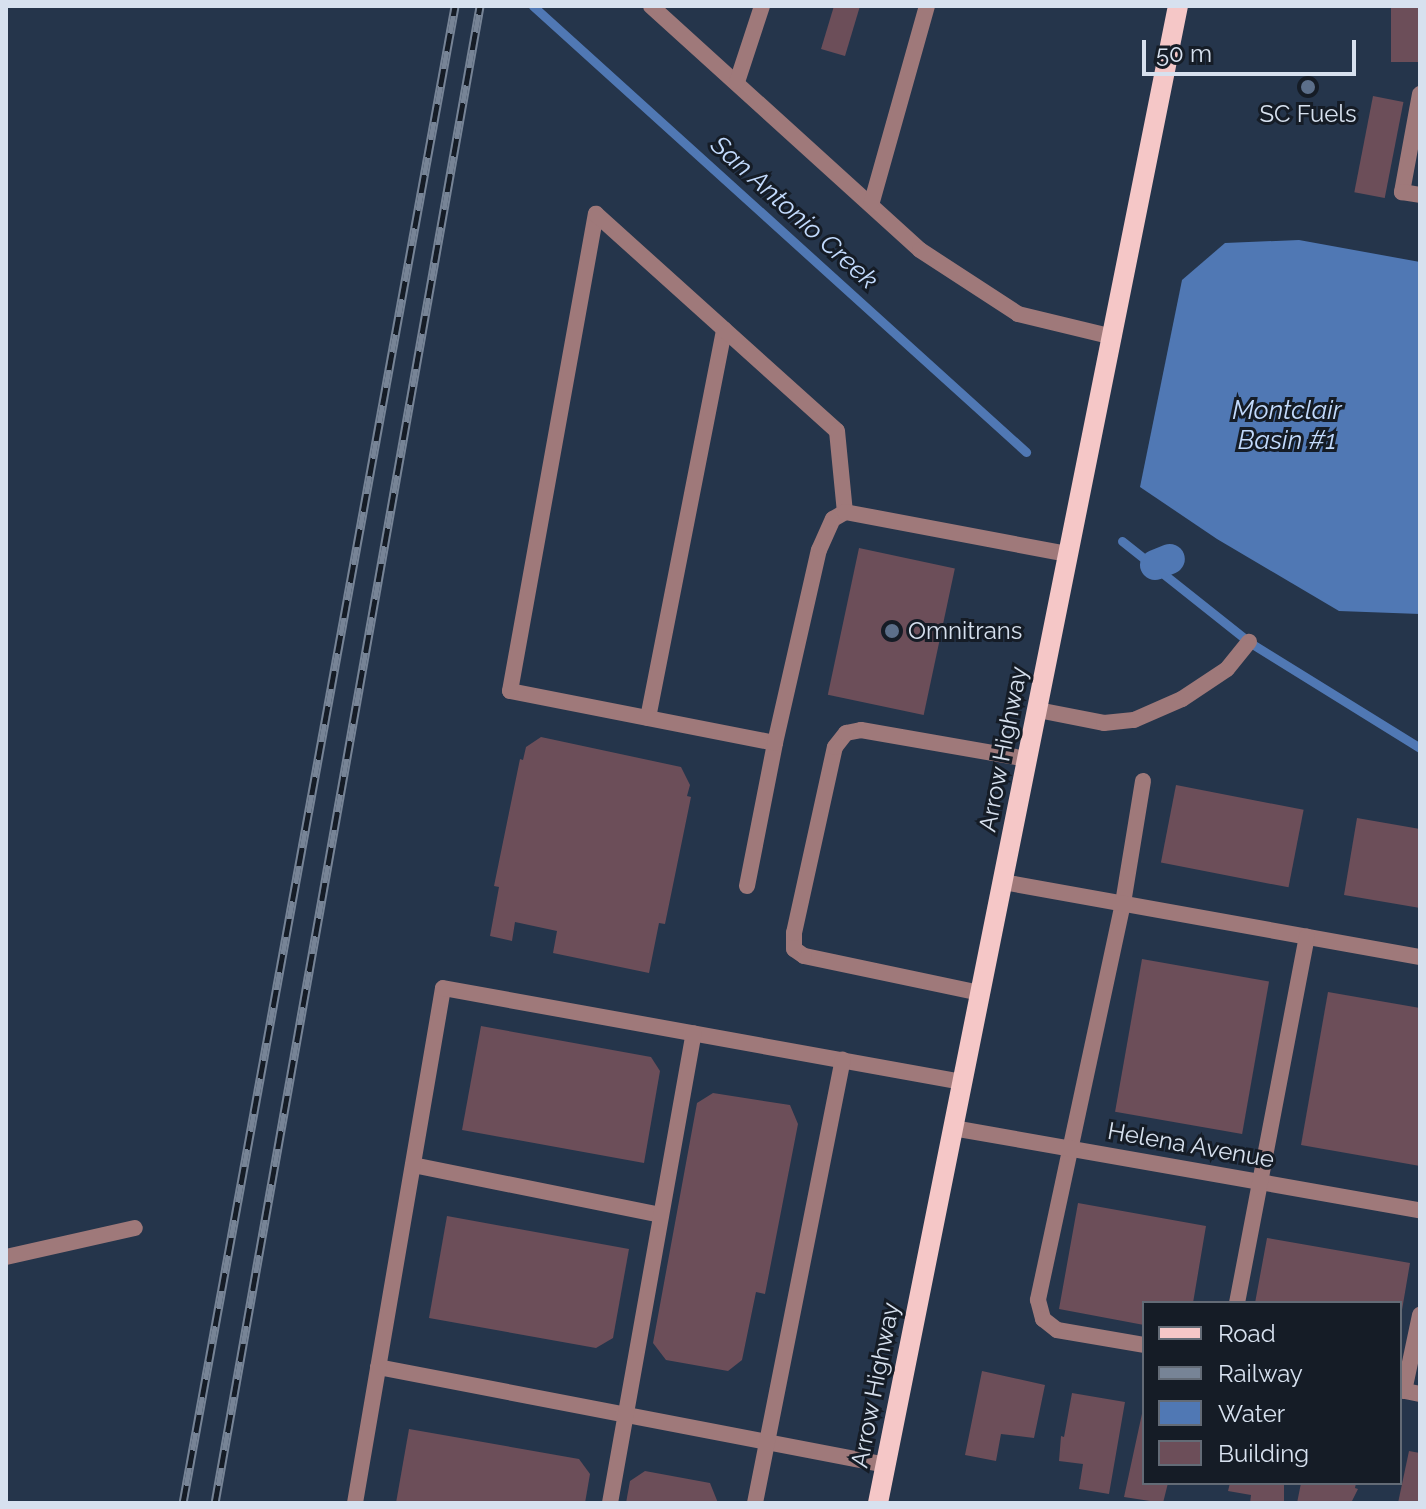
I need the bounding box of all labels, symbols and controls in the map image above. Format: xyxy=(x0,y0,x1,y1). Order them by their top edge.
scale bar xyxy=(1146,24,1360,74)
text: 50 m xyxy=(1156,39,1212,68)
marker: SC Fuels xyxy=(1299,78,1317,96)
place label: SC Fuels xyxy=(1260,100,1356,128)
water label: San Antonio Creek xyxy=(704,130,884,296)
water label: Montclair Basin #1 xyxy=(1232,395,1342,456)
place label: Omnitrans xyxy=(908,617,1022,645)
marker: Omnitrans xyxy=(883,622,901,640)
street label: Arrow Highway xyxy=(973,664,1033,834)
street label: Helena Avenue xyxy=(1105,1116,1277,1174)
street label: Arrow Highway xyxy=(845,1300,905,1470)
legend xyxy=(1142,1301,1402,1485)
text: Road xyxy=(1218,1319,1276,1348)
text: Railway xyxy=(1218,1359,1303,1388)
text: Water xyxy=(1218,1399,1285,1428)
text: Building xyxy=(1218,1439,1309,1468)

